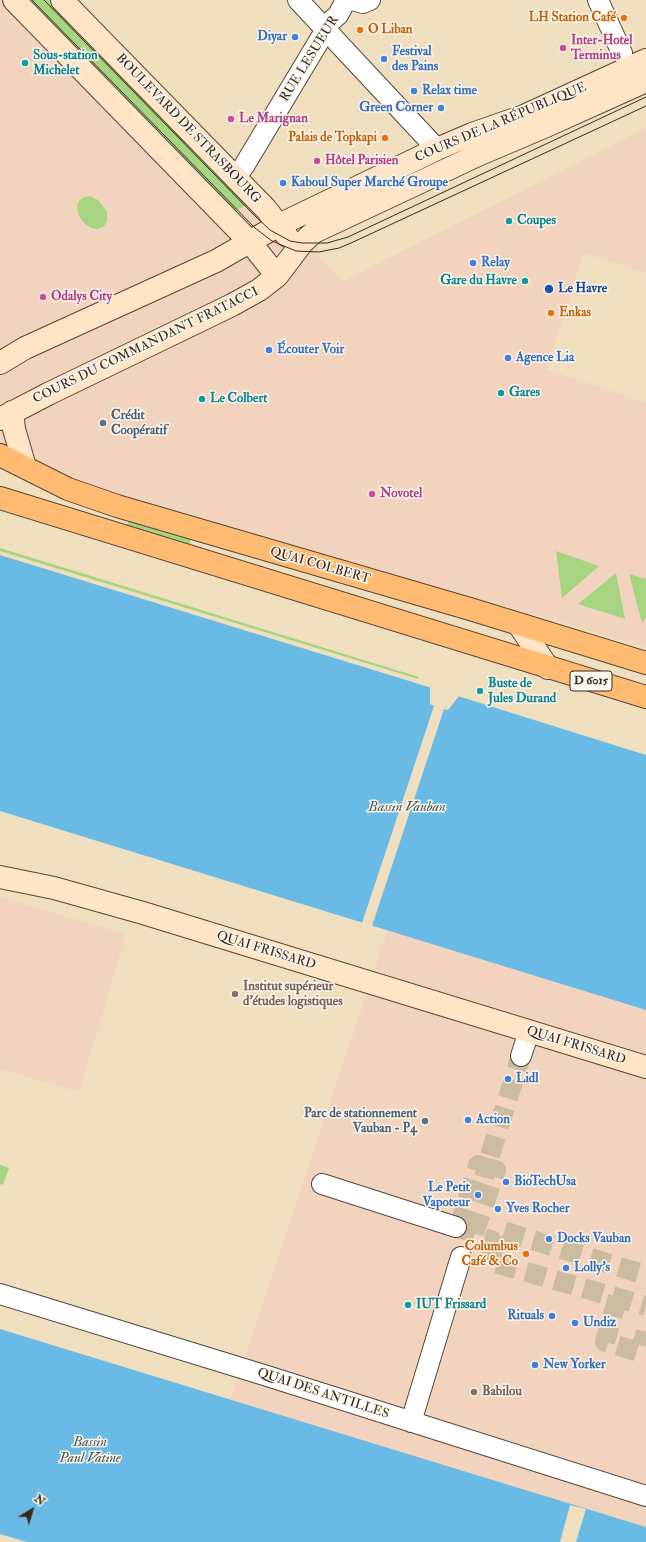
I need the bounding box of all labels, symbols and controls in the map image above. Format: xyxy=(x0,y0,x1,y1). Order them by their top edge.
place label: LH Station Café xyxy=(529,10,616,26)
street label: RUE LESUEUR xyxy=(277,13,343,105)
marker: LH Station Café xyxy=(619,13,629,23)
place label: O Liban xyxy=(368,22,413,38)
marker: O Liban xyxy=(355,25,365,35)
place label: Diyar xyxy=(257,29,287,45)
marker: Diyar xyxy=(290,32,300,42)
place label: Inter-Hotel Terminus xyxy=(571,33,633,64)
marker: Inter-Hotel Terminus xyxy=(558,43,568,53)
place label: Festival des Pains xyxy=(392,44,438,75)
place label: Sous-station Michelet xyxy=(33,48,98,79)
street label: BOULEVARD DE STRASBOURG xyxy=(112,51,264,207)
marker: Festival des Pains xyxy=(379,54,389,64)
marker: Sous-station Michelet xyxy=(20,58,30,68)
street label: COURS DE LA RÉPUBLIQUE xyxy=(413,80,589,166)
place label: Relax time xyxy=(422,83,477,99)
marker: Relax time xyxy=(409,86,419,96)
place label: Green Corner xyxy=(359,100,433,116)
marker: Green Corner xyxy=(436,103,446,113)
place label: Le Marignan xyxy=(239,111,308,127)
marker: Le Marignan xyxy=(226,114,236,124)
place label: Palais de Topkapi xyxy=(288,130,377,146)
marker: Palais de Topkapi xyxy=(380,133,390,143)
place label: Hôtel Parisien xyxy=(325,153,398,169)
marker: Hôtel Parisien xyxy=(312,156,322,166)
place label: Kaboul Super Marché Groupe xyxy=(291,175,448,191)
marker: Kaboul Super Marché Groupe xyxy=(278,178,288,188)
place label: Coupes xyxy=(517,213,556,229)
marker: Coupes xyxy=(504,216,514,226)
place label: Relay xyxy=(481,255,510,271)
marker: Relay xyxy=(468,258,478,268)
place label: Gare du Havre xyxy=(440,273,517,289)
marker: Gare du Havre xyxy=(520,276,530,286)
place label: Le Havre xyxy=(558,281,607,297)
marker: Le Havre xyxy=(543,283,555,295)
street label: COURS DU COMMANDANT FRATACCI xyxy=(31,284,261,408)
place label: Odalys City xyxy=(51,289,112,305)
marker: Odalys City xyxy=(38,292,48,302)
place label: Enkas xyxy=(559,305,591,321)
marker: Enkas xyxy=(546,308,556,318)
place label: Écouter Voir xyxy=(277,342,344,358)
marker: Écouter Voir xyxy=(264,345,274,355)
place label: Agence Lia xyxy=(516,350,574,366)
marker: Agence Lia xyxy=(503,353,513,363)
place label: Gares xyxy=(509,385,540,401)
marker: Gares xyxy=(496,388,506,398)
place label: Le Colbert xyxy=(210,391,267,407)
marker: Le Colbert xyxy=(197,394,207,404)
place label: Crédit Coopératif xyxy=(111,408,167,439)
marker: Crédit Coopératif xyxy=(98,418,108,428)
place label: Novotel xyxy=(380,486,422,502)
marker: Novotel xyxy=(367,489,377,499)
street label: QUAI COLBERT xyxy=(268,544,372,588)
road number: D 6015 xyxy=(570,671,612,691)
place label: Buste de Jules Durand xyxy=(488,676,556,707)
marker: Buste de Jules Durand xyxy=(475,686,485,696)
water label: Bassin Vauban xyxy=(368,800,446,816)
street label: QUAI FRISSARD xyxy=(214,928,318,974)
place label: Institut supérieur d'études logistiques xyxy=(243,979,343,1010)
marker: Institut supérieur d'études logistiques xyxy=(230,989,240,999)
street label: QUAI FRISSARD xyxy=(524,1023,628,1069)
place label: Lidl xyxy=(516,1071,539,1087)
marker: Lidl xyxy=(503,1074,513,1084)
place label: Parc de stationnement Vauban - P4 xyxy=(304,1106,417,1137)
place label: Action xyxy=(476,1112,510,1128)
marker: Action xyxy=(463,1115,473,1125)
marker: Parc de stationnement Vauban - P4 xyxy=(420,1116,430,1126)
place label: BioTechUsa xyxy=(514,1174,576,1190)
marker: BioTechUsa xyxy=(501,1177,511,1187)
place label: Le Petit Vapoteur xyxy=(423,1180,470,1211)
marker: Le Petit Vapoteur xyxy=(473,1190,483,1200)
place label: Yves Rocher xyxy=(506,1201,570,1217)
marker: Yves Rocher xyxy=(493,1204,503,1214)
place label: Docks Vauban xyxy=(557,1231,631,1247)
marker: Docks Vauban xyxy=(544,1234,554,1244)
place label: Columbus Café & Co xyxy=(461,1239,518,1270)
marker: Columbus Café & Co xyxy=(521,1249,531,1259)
place label: Lolly's xyxy=(574,1260,610,1276)
marker: Lolly's xyxy=(561,1263,571,1273)
place label: IUT Frissard xyxy=(416,1297,486,1313)
marker: IUT Frissard xyxy=(403,1300,413,1310)
place label: Rituals xyxy=(507,1308,544,1324)
marker: Rituals xyxy=(547,1311,557,1321)
place label: Undiz xyxy=(583,1315,616,1331)
marker: Undiz xyxy=(570,1318,580,1328)
place label: New Yorker xyxy=(543,1357,606,1373)
marker: New Yorker xyxy=(530,1360,540,1370)
street label: QUAI DES ANTILLES xyxy=(255,1365,391,1423)
place label: Babilou xyxy=(482,1384,522,1400)
marker: Babilou xyxy=(469,1387,479,1397)
water label: Bassin Paul Vatine xyxy=(59,1435,121,1468)
north arrow xyxy=(12,1490,52,1530)
text: N xyxy=(32,1492,48,1508)

